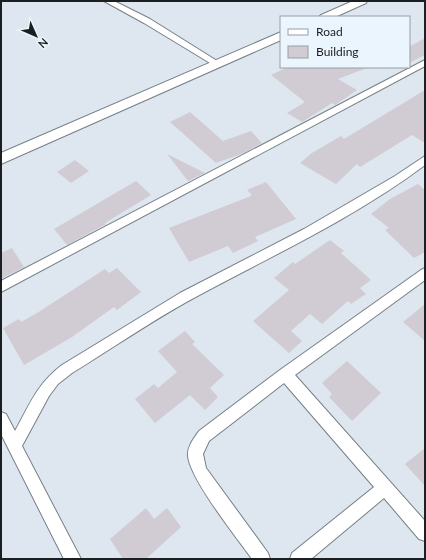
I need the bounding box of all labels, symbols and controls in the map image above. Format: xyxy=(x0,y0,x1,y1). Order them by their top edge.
north arrow xyxy=(16,16,56,56)
legend xyxy=(280,16,410,68)
text: Road xyxy=(316,24,343,39)
text: N xyxy=(36,36,51,51)
text: Building xyxy=(316,44,359,59)

